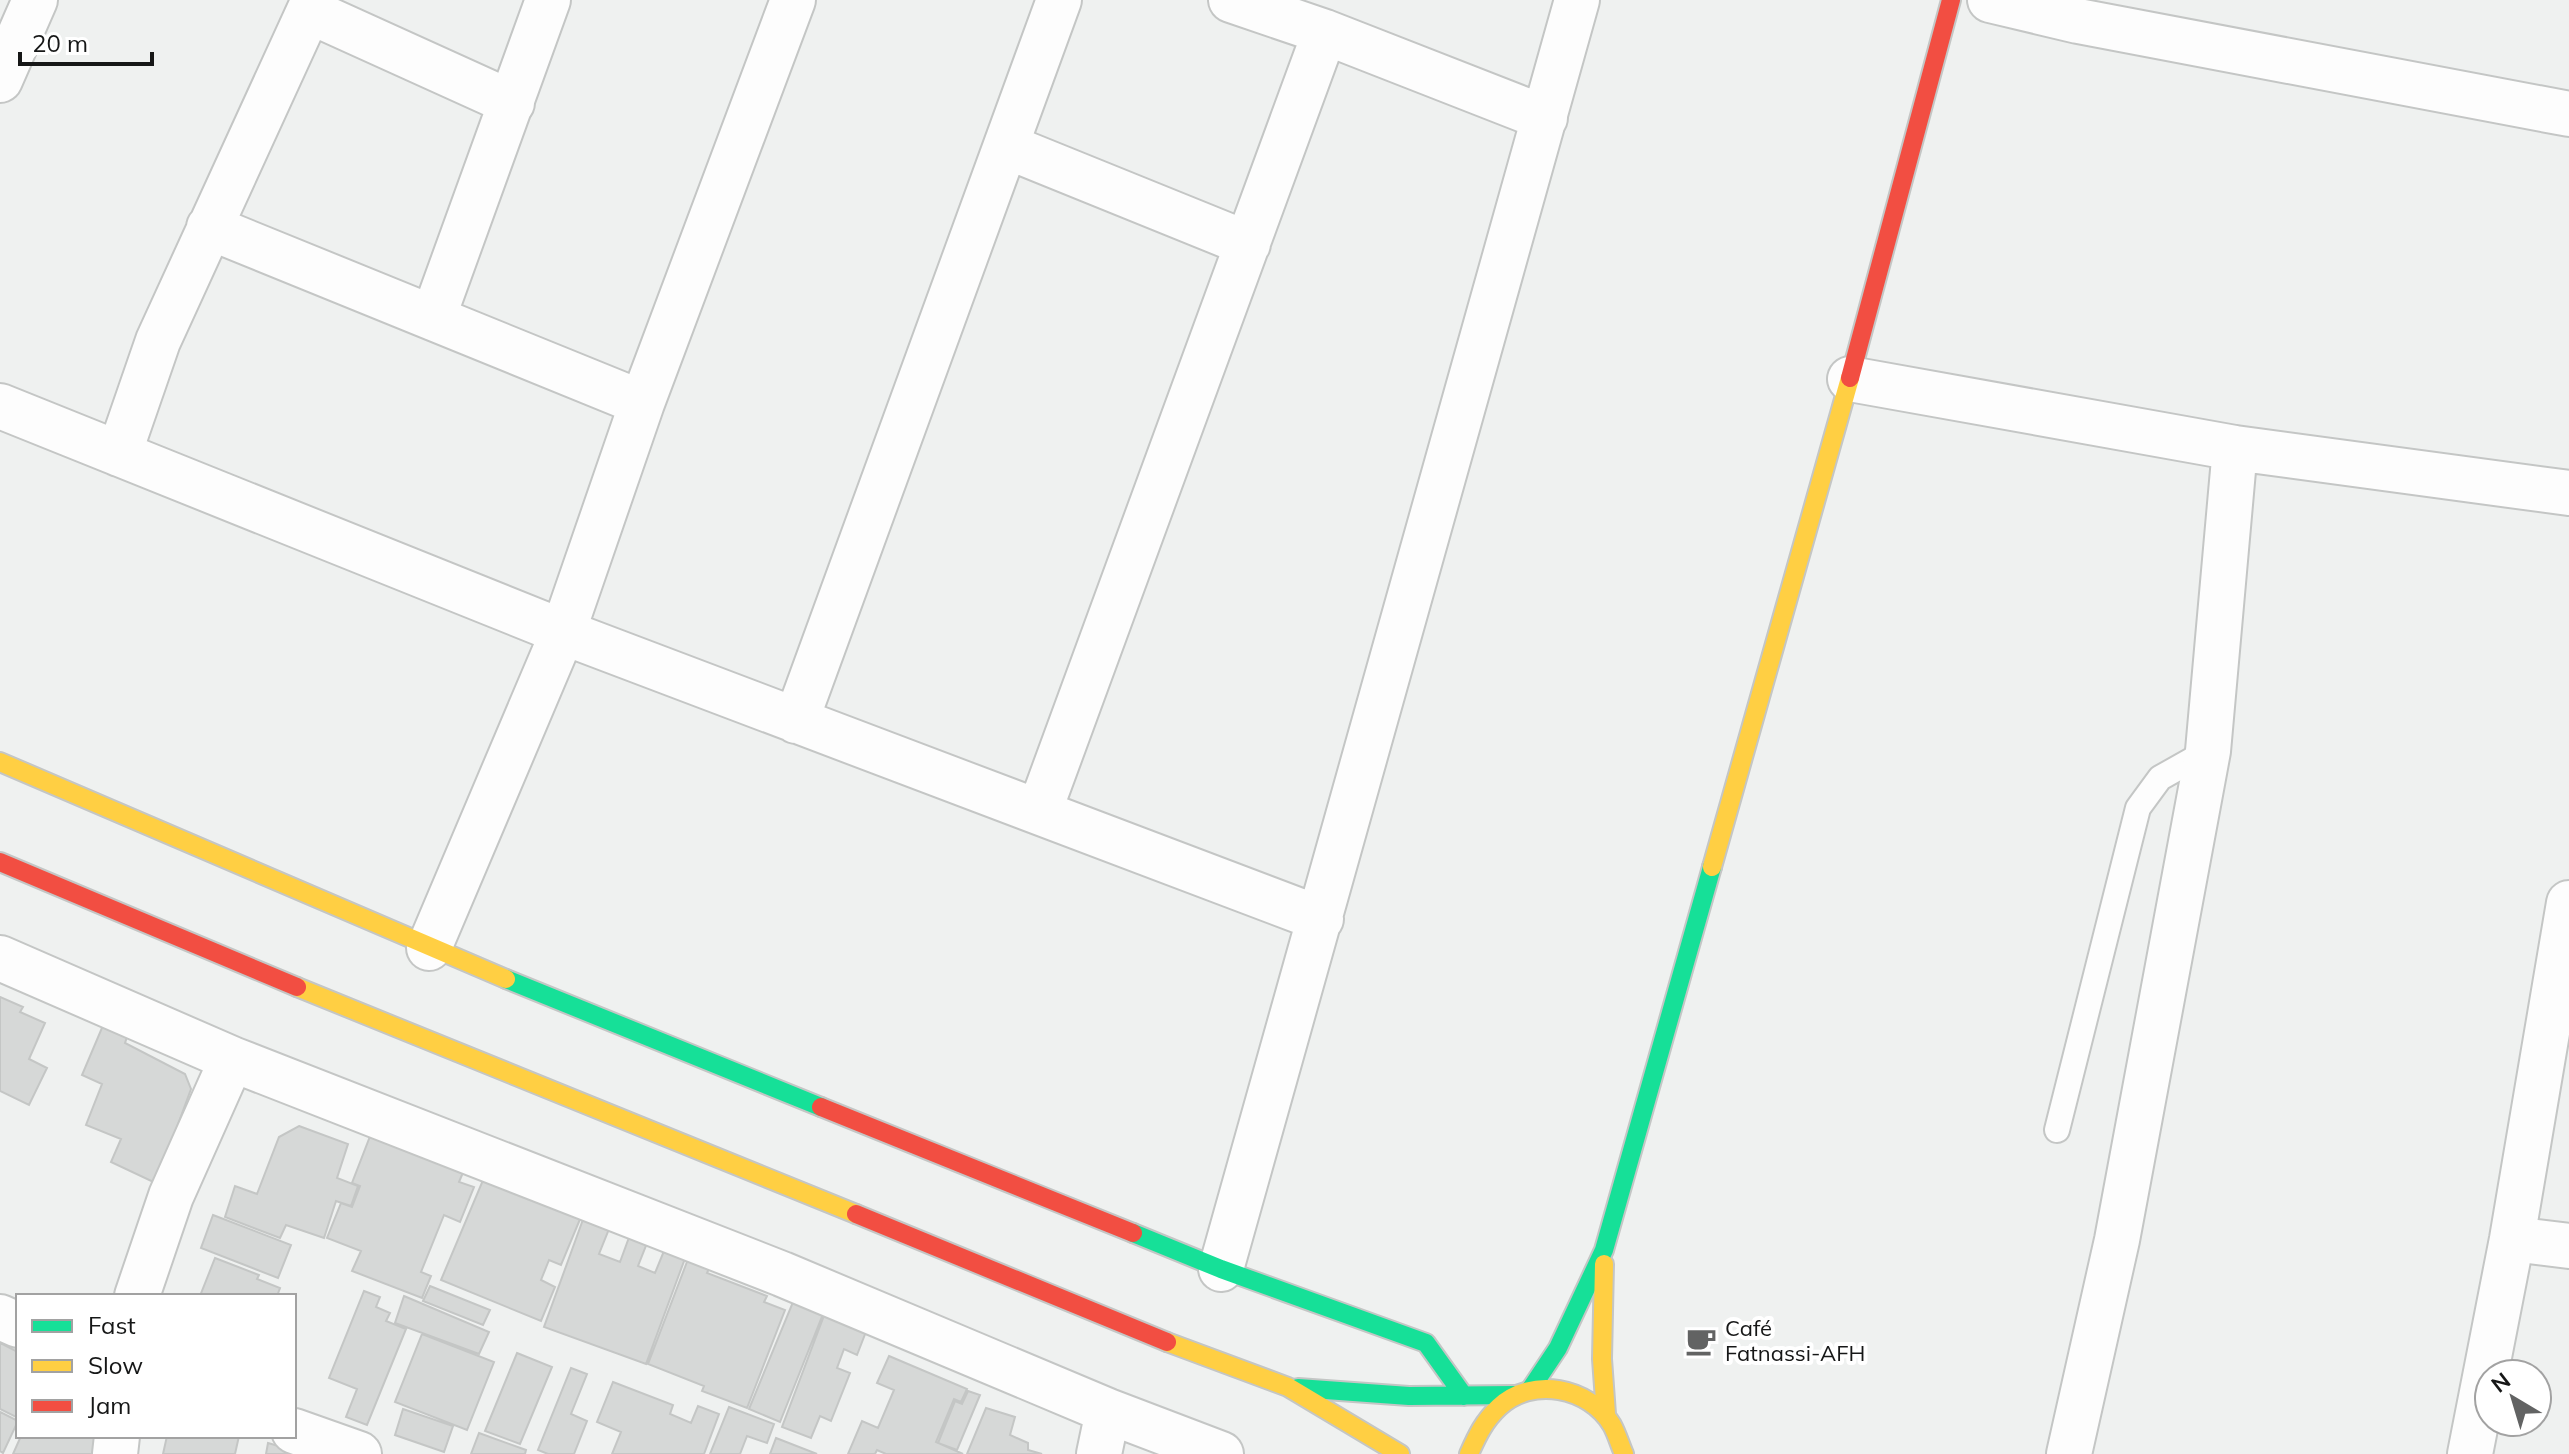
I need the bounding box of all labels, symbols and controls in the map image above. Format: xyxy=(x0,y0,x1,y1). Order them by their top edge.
scale bar xyxy=(20,16,152,66)
text: 20 m xyxy=(32,28,88,58)
legend xyxy=(16,1294,296,1438)
text: Fast xyxy=(88,1310,136,1340)
place label: Café Fatnassi-AFH xyxy=(1725,1314,1865,1367)
cafe icon: Café Fatnassi-AFH xyxy=(1684,1324,1718,1358)
text: Slow xyxy=(88,1350,143,1380)
north arrow xyxy=(2473,1358,2553,1438)
text: N xyxy=(2486,1366,2516,1398)
text: Jam xyxy=(88,1390,131,1420)

